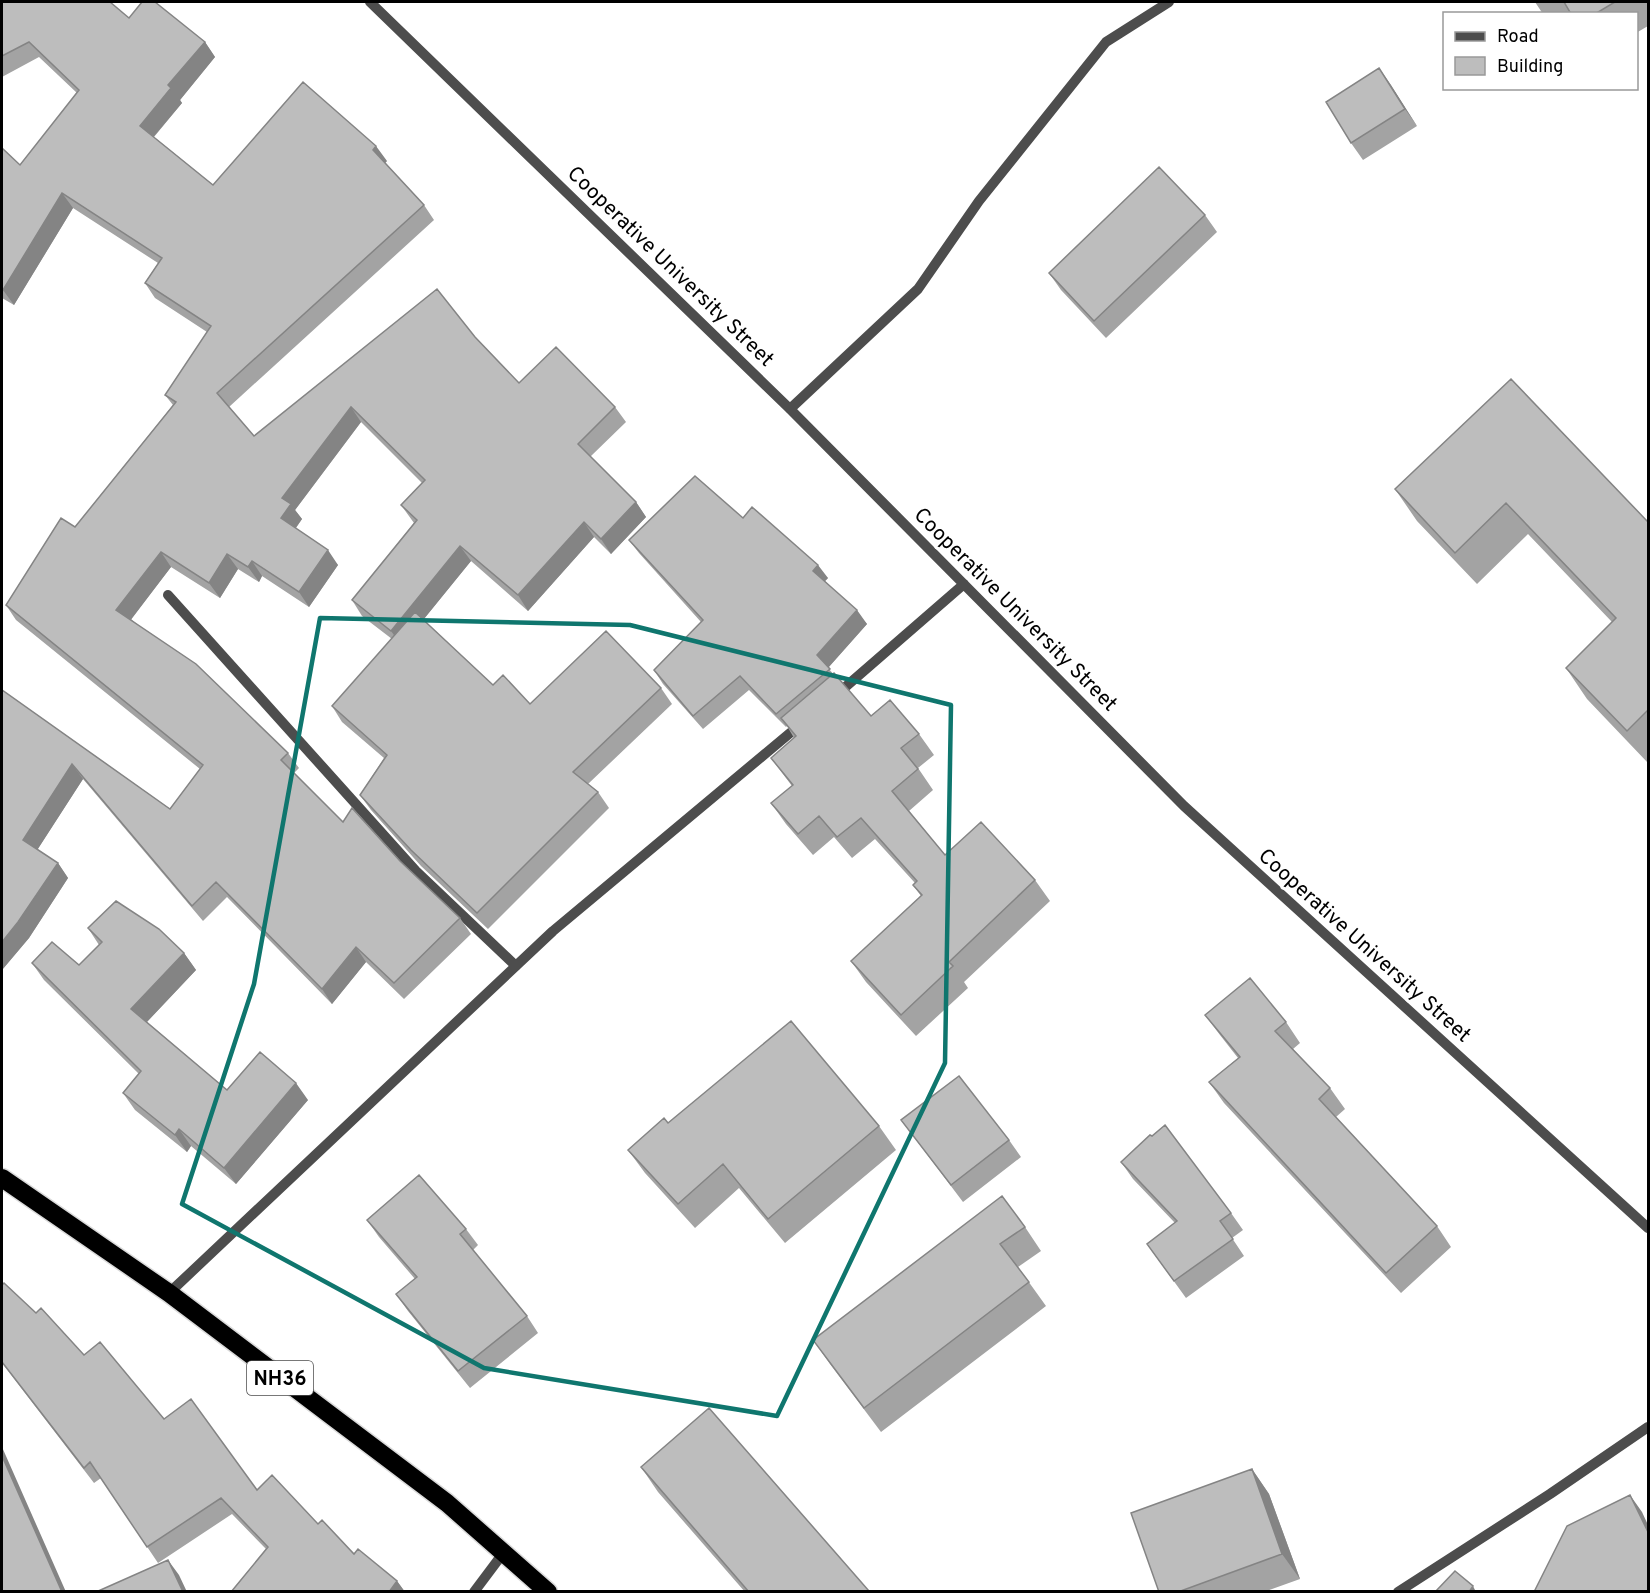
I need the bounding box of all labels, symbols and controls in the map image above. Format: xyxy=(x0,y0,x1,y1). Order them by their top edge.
legend xyxy=(1443,12,1638,90)
text: Road xyxy=(1497,26,1539,49)
text: Building xyxy=(1497,56,1563,79)
street label: Cooperative University Street xyxy=(561,161,779,373)
street label: Cooperative University Street xyxy=(907,502,1123,718)
street label: Cooperative University Street xyxy=(1252,843,1476,1049)
road number: NH36 xyxy=(247,1361,313,1395)

